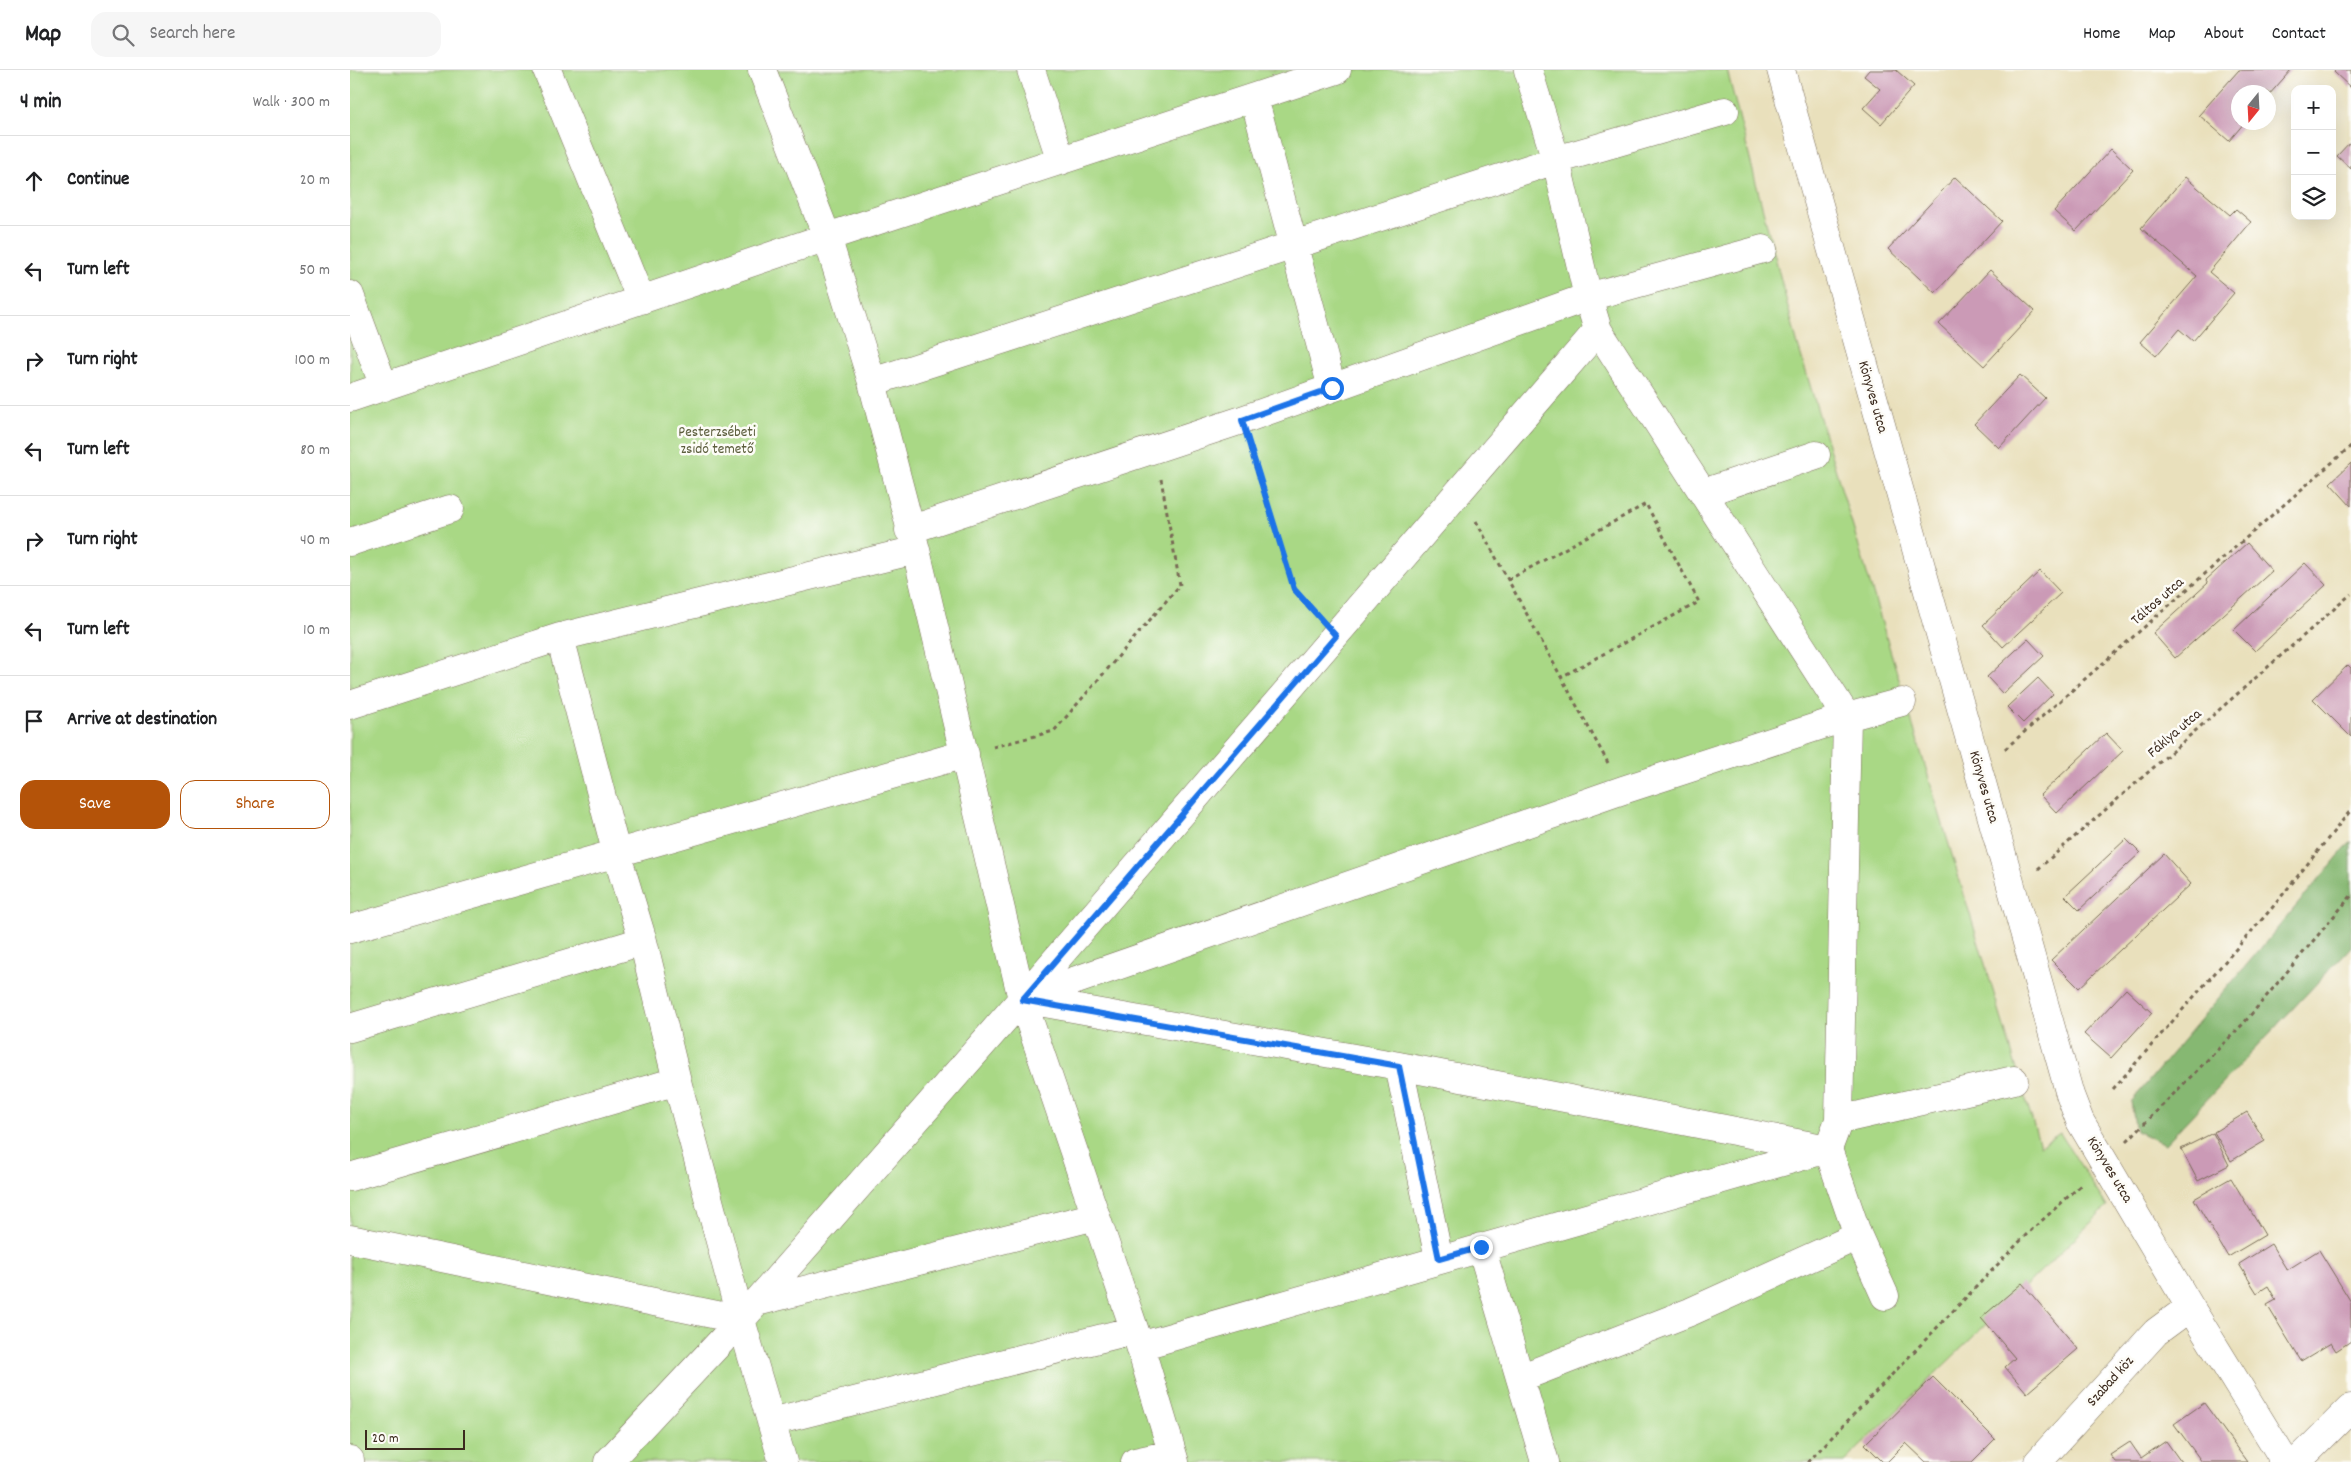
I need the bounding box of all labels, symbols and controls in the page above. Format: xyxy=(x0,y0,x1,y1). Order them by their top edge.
search box xyxy=(91,12,441,57)
text: Map xyxy=(25,18,61,52)
icon: search xyxy=(109,21,137,49)
text: Search here xyxy=(149,21,235,48)
text: Home xyxy=(2083,22,2120,47)
text: Map xyxy=(2148,22,2176,47)
text: About xyxy=(2204,22,2244,47)
text: Contact xyxy=(2272,22,2326,47)
north arrow xyxy=(2231,85,2276,130)
map controls xyxy=(2291,85,2336,220)
button: + xyxy=(2291,85,2336,130)
text: 4 min xyxy=(20,88,62,118)
text: Walk · 300 m xyxy=(253,91,330,114)
button: − xyxy=(2291,130,2336,175)
icon: ahead xyxy=(20,167,48,195)
text: Continue xyxy=(67,167,129,194)
text: 20 m xyxy=(300,169,330,192)
button: layers xyxy=(2291,175,2336,220)
icon: left xyxy=(20,257,48,285)
text: Turn left xyxy=(67,257,130,284)
text: 50 m xyxy=(299,259,330,282)
icon: right xyxy=(20,347,48,375)
text: Turn right xyxy=(67,347,138,374)
text: 100 m xyxy=(294,349,330,372)
street label: Könyves utca xyxy=(1851,358,1893,437)
route start xyxy=(1321,377,1344,400)
park label: Pesterzsébeti zsidó temető xyxy=(678,422,756,461)
icon: left xyxy=(20,437,48,465)
text: Turn left xyxy=(67,437,130,464)
text: 80 m xyxy=(300,439,330,462)
icon: right xyxy=(20,527,48,555)
text: Turn right xyxy=(67,527,138,554)
text: 40 m xyxy=(300,529,330,552)
street label: Táltos utca xyxy=(2127,572,2190,631)
icon: left xyxy=(20,617,48,645)
text: Turn left xyxy=(67,617,130,644)
text: 10 m xyxy=(303,619,330,642)
street label: Fáklya utca xyxy=(2143,704,2208,764)
icon: arrive xyxy=(20,707,48,735)
text: Arrive at destination xyxy=(67,707,217,734)
street label: Könyves utca xyxy=(1962,748,2004,827)
button: Save xyxy=(20,780,170,829)
button: Share xyxy=(180,780,330,829)
street label: Könyves utca xyxy=(2080,1132,2138,1208)
route end xyxy=(1470,1236,1493,1259)
street label: Szabad köz xyxy=(2082,1351,2140,1412)
scale bar xyxy=(365,1427,465,1450)
text: 20 m xyxy=(372,1429,399,1449)

